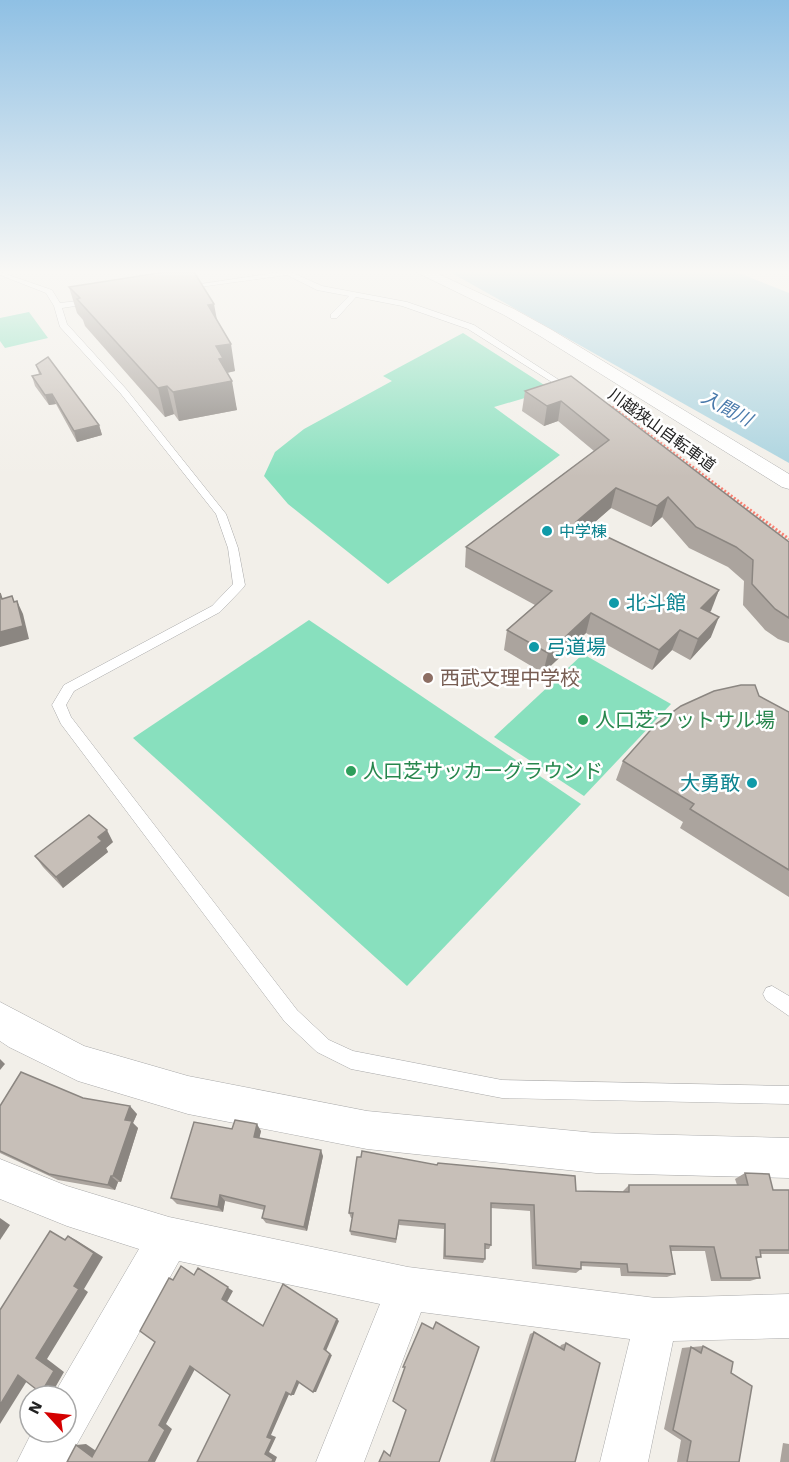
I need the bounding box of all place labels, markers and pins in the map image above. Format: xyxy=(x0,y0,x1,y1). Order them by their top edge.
place label: 中学棟 xyxy=(559,522,607,541)
marker: 中学棟 xyxy=(540,524,554,538)
place label: 北斗館 xyxy=(626,591,686,615)
marker: 北斗館 xyxy=(607,596,621,610)
place label: 弓道場 xyxy=(546,635,606,659)
marker: 弓道場 xyxy=(527,640,541,654)
place label: 西武文理中学校 xyxy=(440,666,580,690)
marker: 西武文理中学校 xyxy=(421,671,435,685)
place label: 人口芝フットサル場 xyxy=(595,708,775,732)
marker: 人口芝フットサル場 xyxy=(576,713,590,727)
place label: 人口芝サッカーグラウンド xyxy=(363,759,603,783)
marker: 人口芝サッカーグラウンド xyxy=(344,764,358,778)
place label: 大勇敢 xyxy=(680,771,740,795)
marker: 大勇敢 xyxy=(745,776,759,790)

